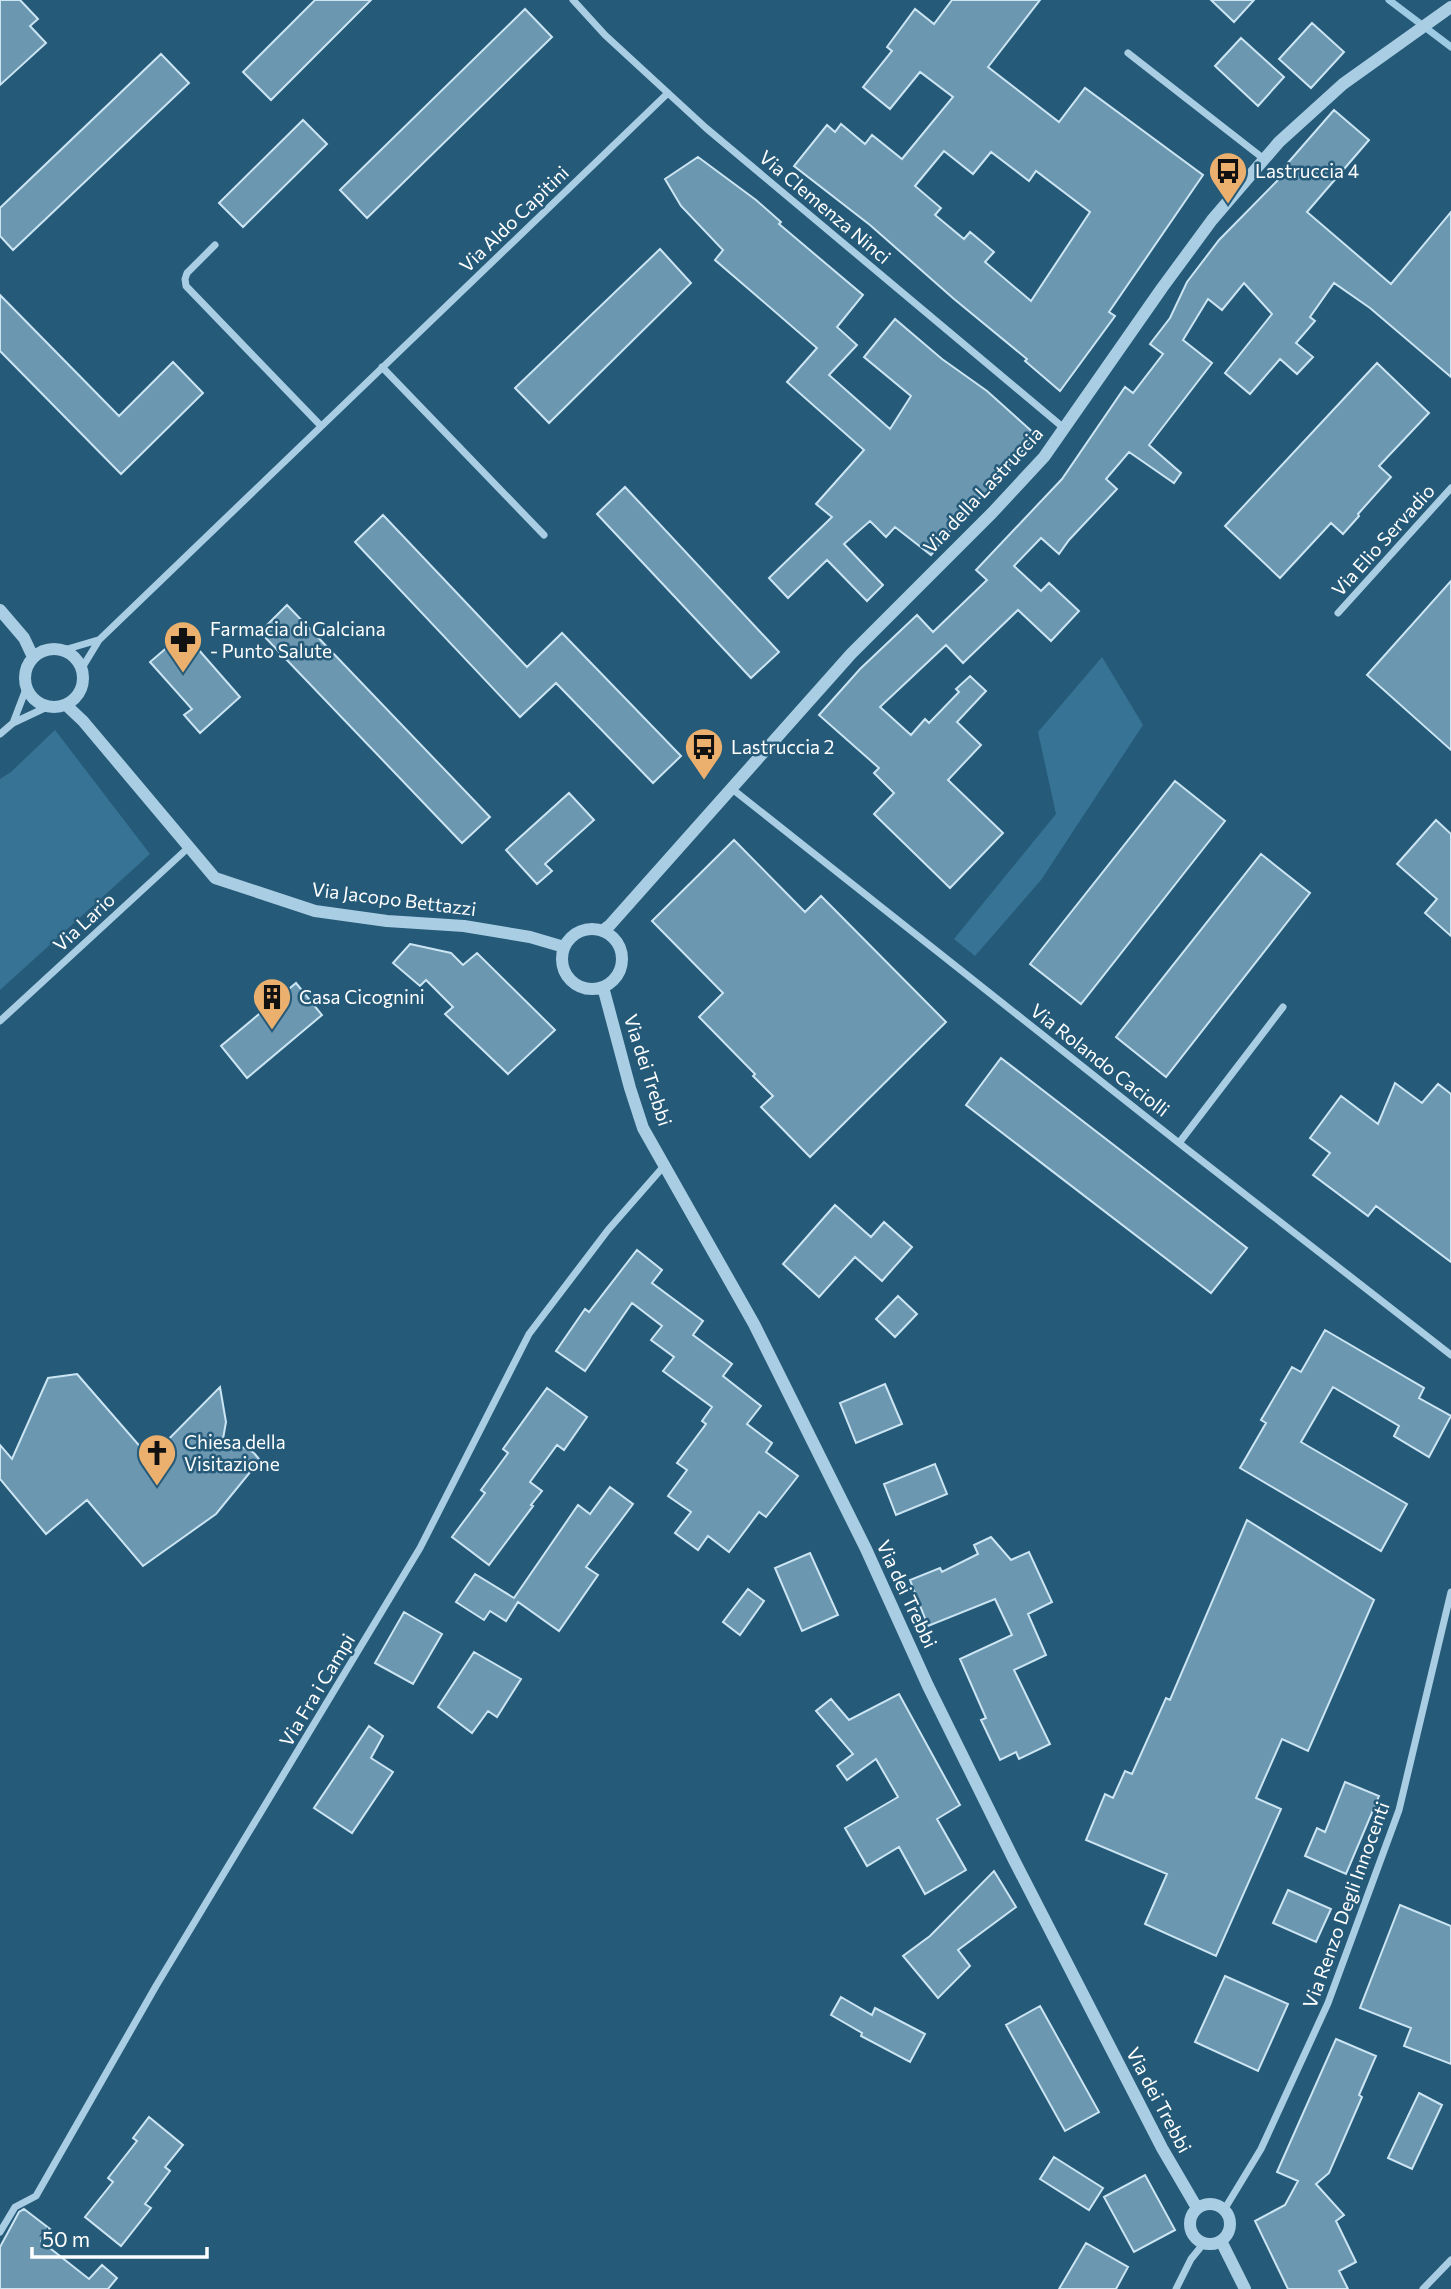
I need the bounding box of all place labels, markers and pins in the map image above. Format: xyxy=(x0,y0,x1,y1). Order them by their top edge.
bus stop icon: Lastruccia 4 xyxy=(1207,150,1249,205)
place label: Lastruccia 4 xyxy=(1255,159,1359,182)
place label: Farmacia di Galciana - Punto Salute xyxy=(210,617,386,662)
pharmacy icon: Farmacia di Galciana - Punto Salute xyxy=(162,619,204,674)
bus stop icon: Lastruccia 2 xyxy=(683,726,725,781)
place label: Lastruccia 2 xyxy=(731,735,834,758)
building icon: Casa Cicognini xyxy=(251,976,293,1031)
place label: Casa Cicognini xyxy=(299,985,425,1008)
place label: Chiesa della Visitazione xyxy=(184,1430,286,1475)
church icon: Chiesa della Visitazione xyxy=(136,1432,178,1487)

